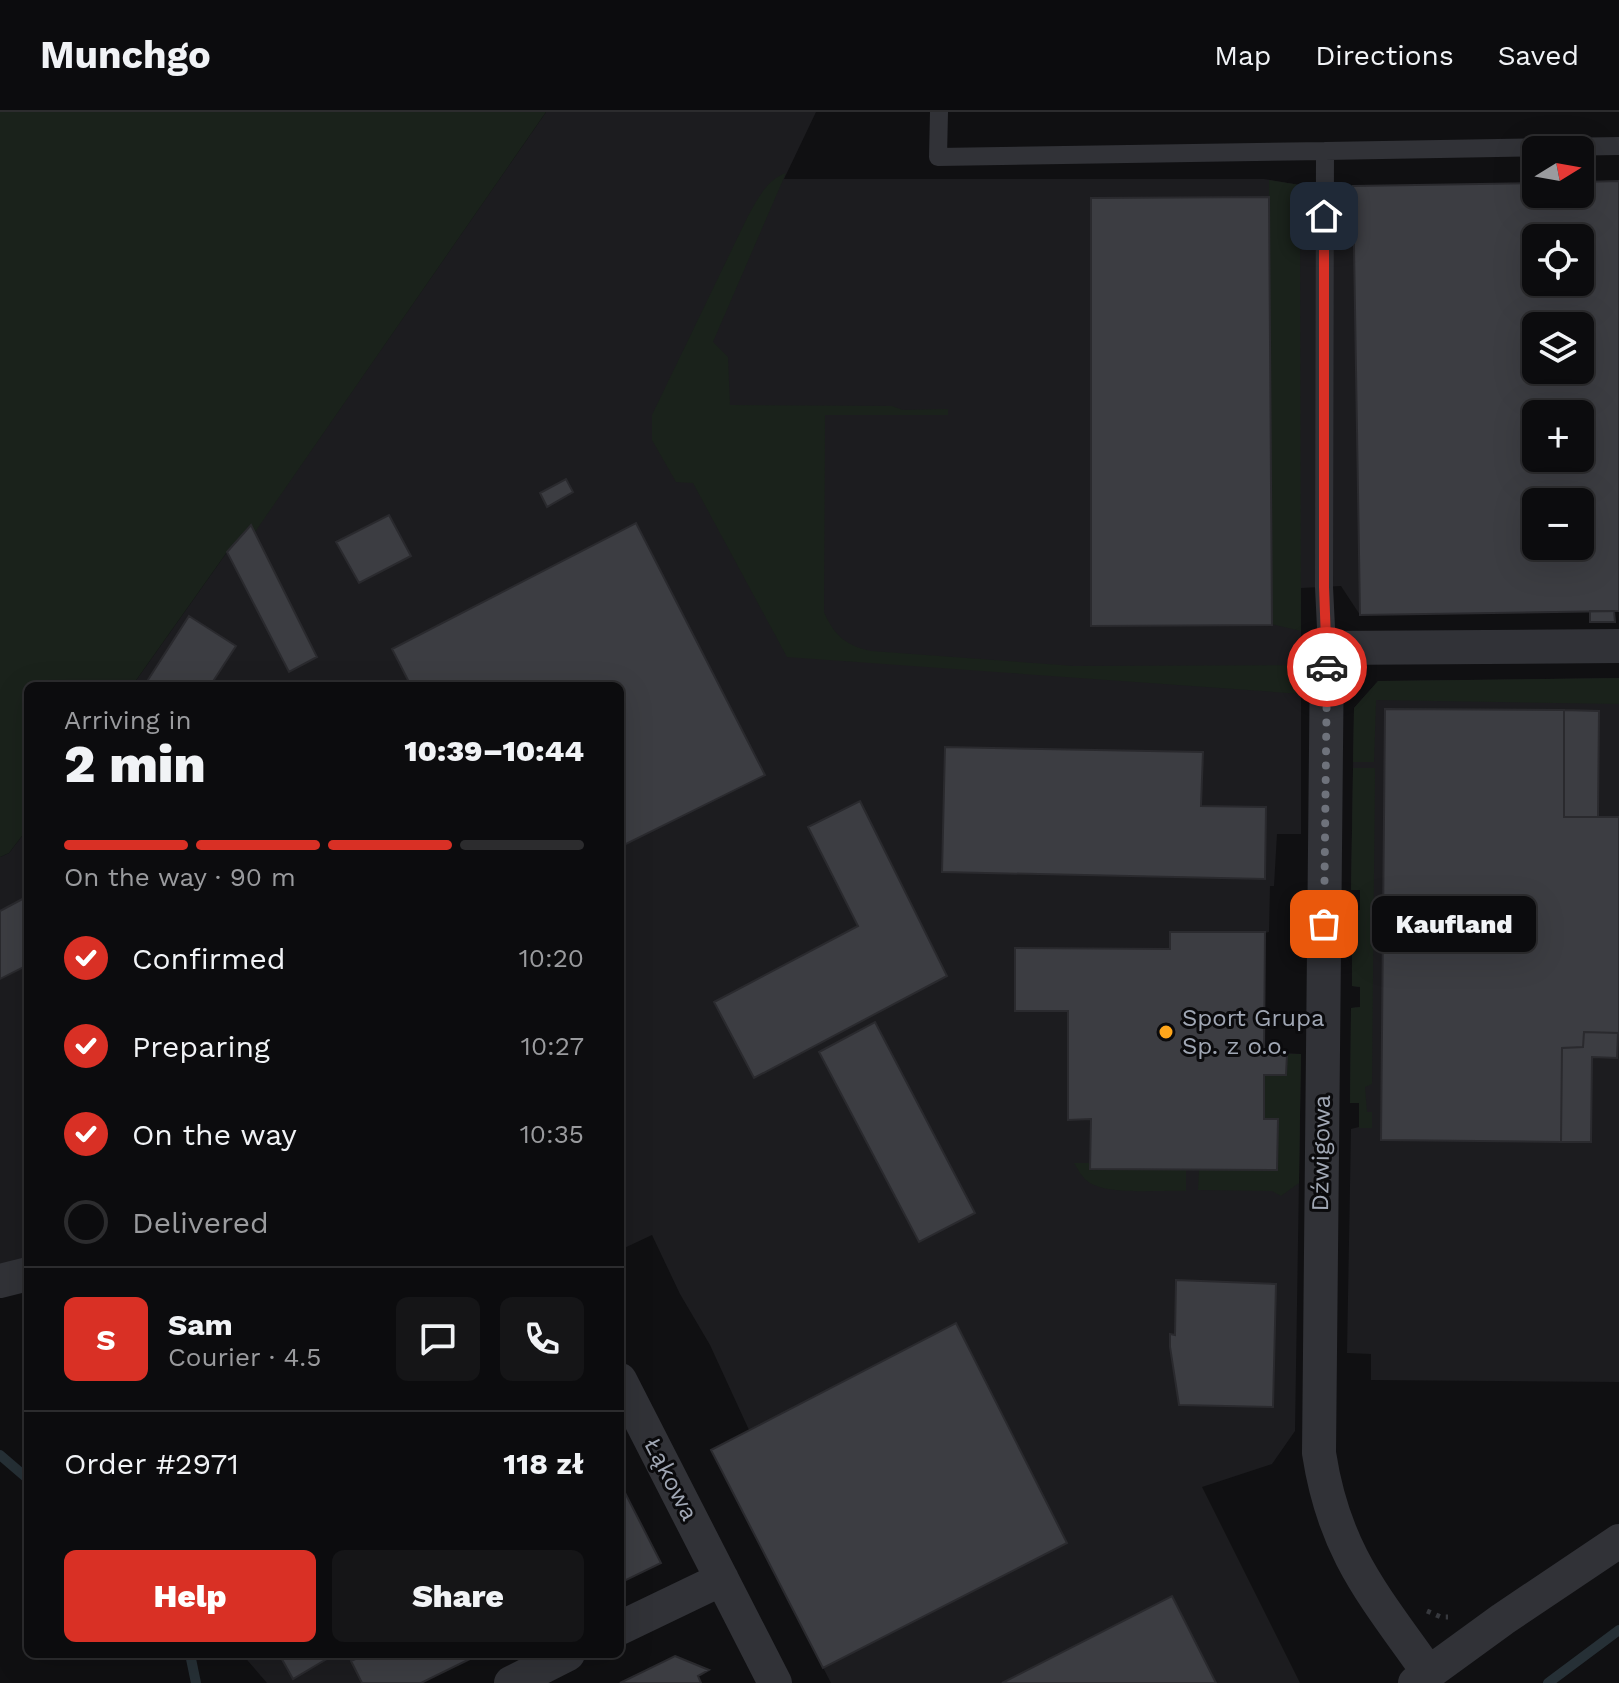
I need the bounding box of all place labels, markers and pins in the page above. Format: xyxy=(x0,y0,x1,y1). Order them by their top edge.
pin xyxy=(1290,182,1358,250)
pin xyxy=(1290,890,1358,958)
callout: Kaufland xyxy=(1372,896,1536,952)
place label: Sport Grupa Sp. z o.o. xyxy=(1182,1004,1325,1060)
marker: Sport Grupa Sp. z o.o. xyxy=(1157,1023,1175,1041)

